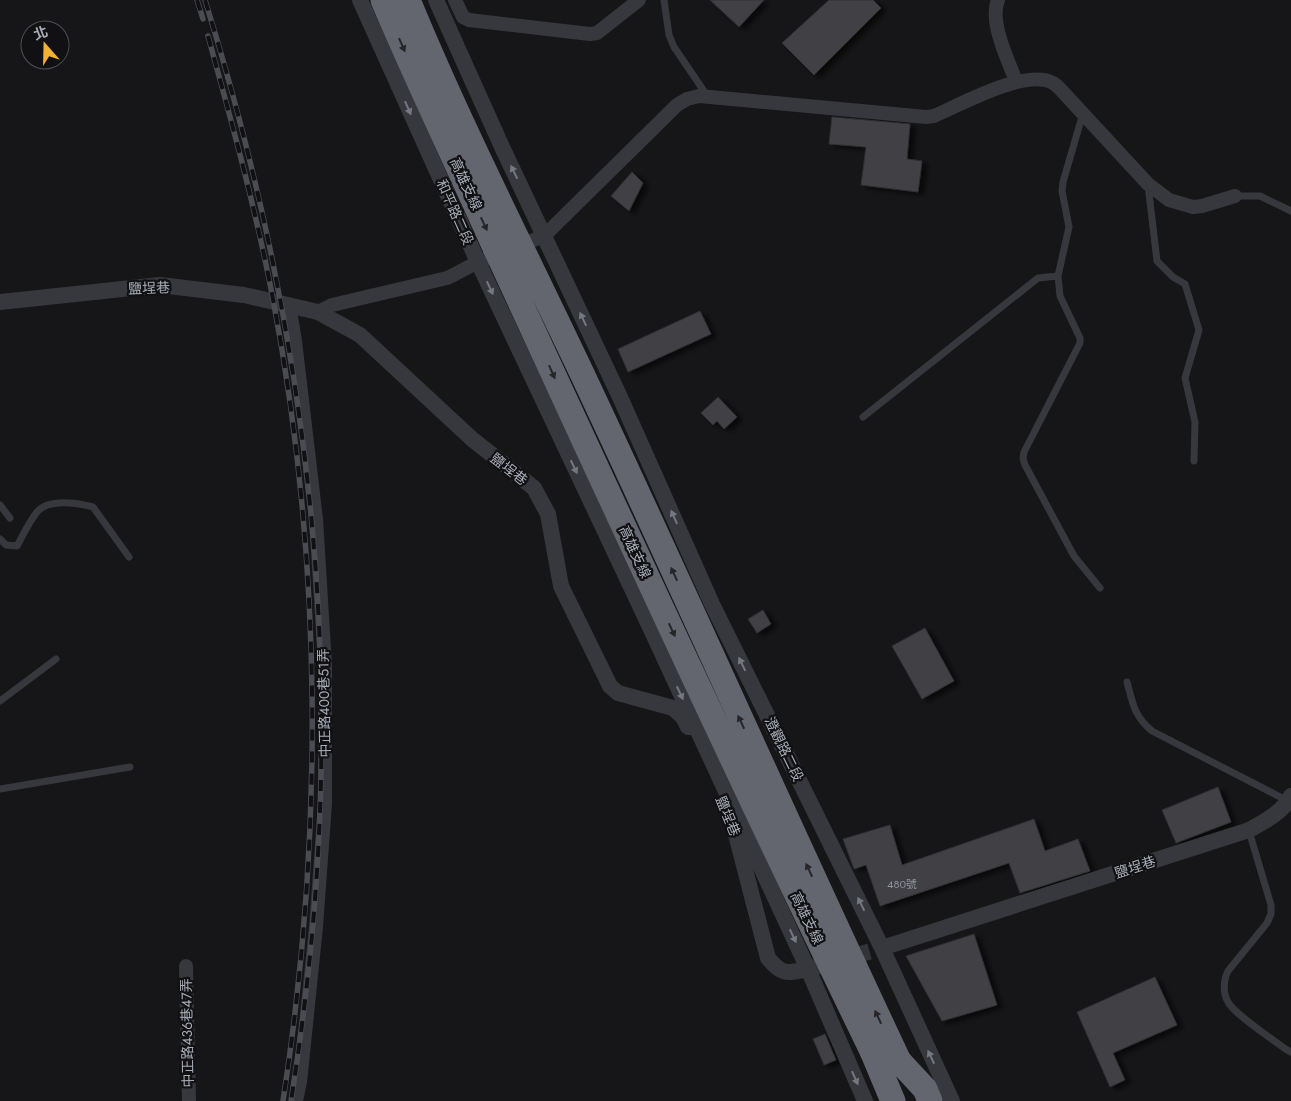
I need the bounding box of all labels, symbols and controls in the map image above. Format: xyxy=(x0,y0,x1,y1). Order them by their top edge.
north arrow xyxy=(20,20,70,70)
text: 北 xyxy=(31,21,51,45)
one-way arrow xyxy=(399,38,407,52)
one-way arrow xyxy=(404,101,412,115)
street label: 高雄支線 xyxy=(445,154,487,214)
one-way arrow xyxy=(510,165,518,179)
street label: 和平路二段 xyxy=(432,176,478,248)
one-way arrow xyxy=(481,217,489,231)
street label: 鹽埕巷 xyxy=(128,277,170,299)
one-way arrow xyxy=(486,281,494,295)
one-way arrow xyxy=(579,312,587,326)
one-way arrow xyxy=(548,365,556,379)
street label: 鹽埕巷 xyxy=(486,448,532,490)
one-way arrow xyxy=(571,460,579,474)
one-way arrow xyxy=(669,510,677,524)
street label: 高雄支線 xyxy=(614,522,656,582)
one-way arrow xyxy=(669,567,677,581)
one-way arrow xyxy=(668,623,676,637)
street label: 中正路400巷51弄 xyxy=(313,648,335,758)
one-way arrow xyxy=(738,657,746,672)
one-way arrow xyxy=(677,686,685,700)
street label: 澄觀路二段 xyxy=(760,713,808,785)
one-way arrow xyxy=(737,715,745,729)
street label: 鹽埕巷 xyxy=(711,793,745,839)
street label: 鹽埕巷 xyxy=(1112,851,1158,883)
one-way arrow xyxy=(805,862,813,877)
house number: 480號 xyxy=(887,876,917,892)
street label: 高雄支線 xyxy=(786,888,828,948)
one-way arrow xyxy=(856,897,864,911)
one-way arrow xyxy=(789,929,797,943)
street label: 中正路436巷47弄 xyxy=(176,978,198,1088)
one-way arrow xyxy=(874,1009,882,1024)
one-way arrow xyxy=(927,1050,935,1064)
one-way arrow xyxy=(851,1071,859,1085)

